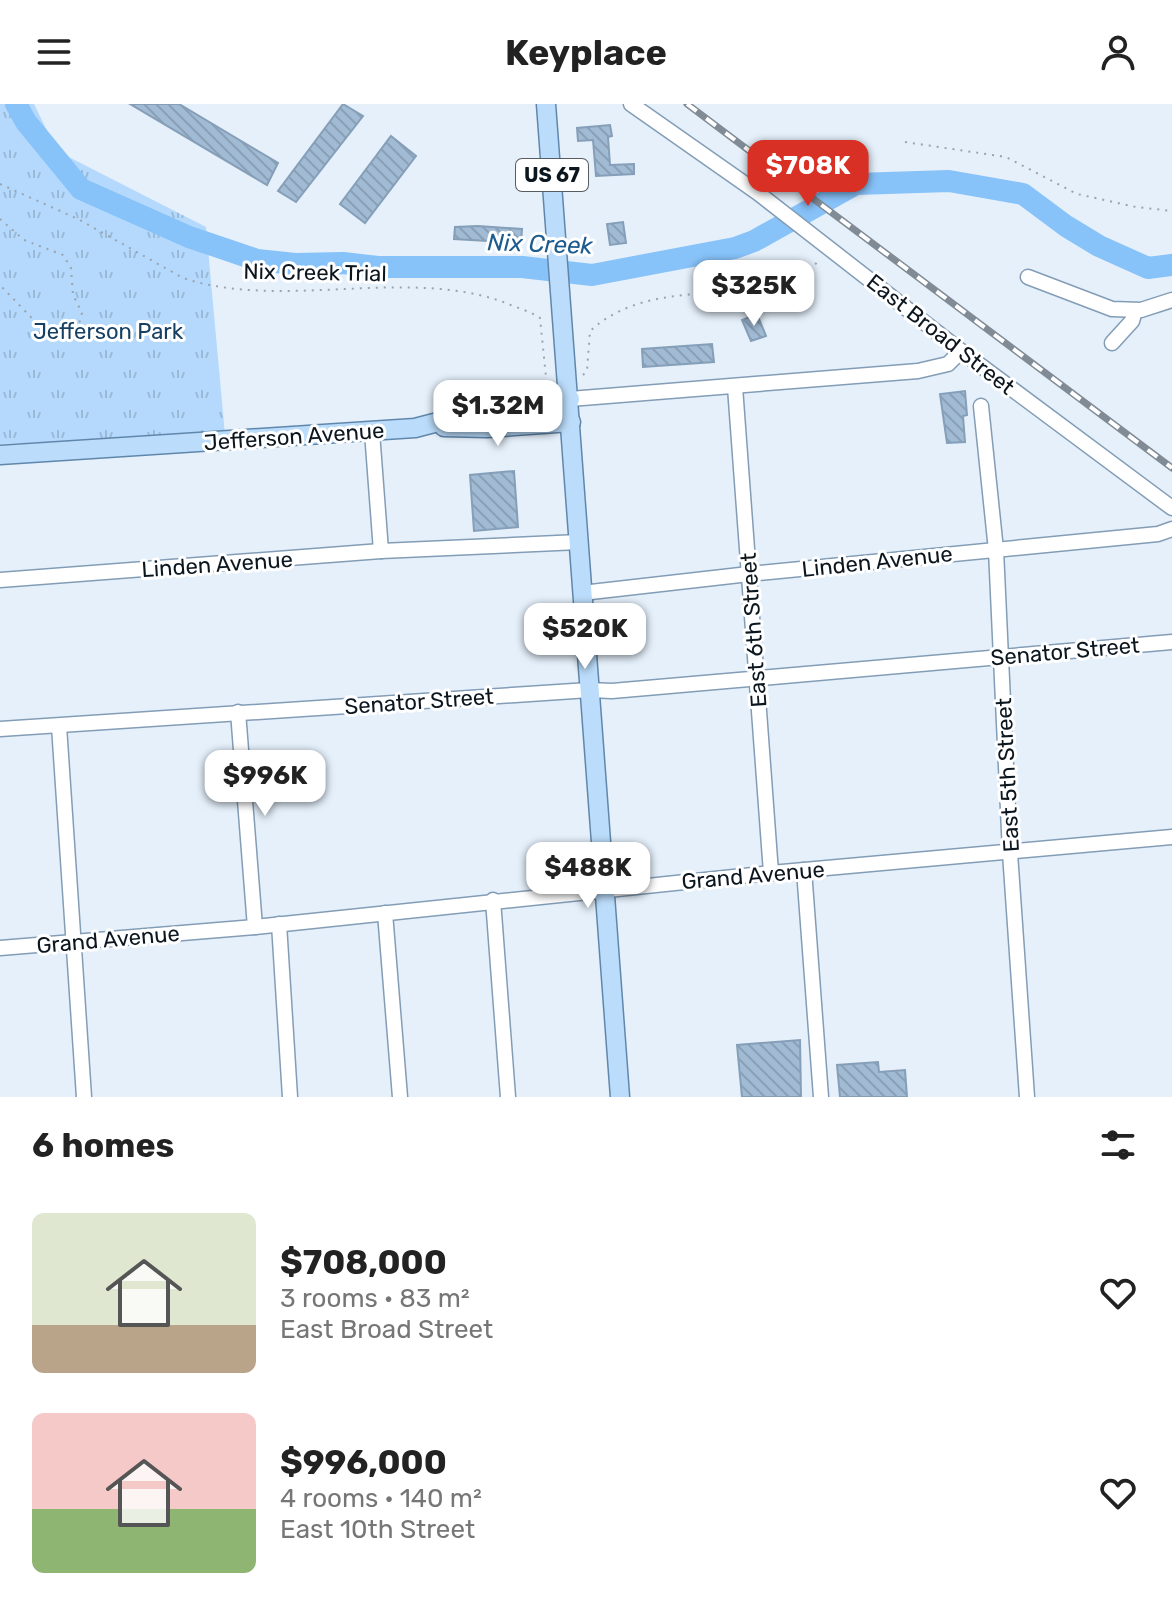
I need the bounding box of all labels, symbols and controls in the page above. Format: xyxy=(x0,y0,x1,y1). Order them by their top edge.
icon: menu xyxy=(32,30,76,74)
icon: person xyxy=(1096,30,1140,74)
text: Keyplace xyxy=(505,31,667,74)
pin: $708K xyxy=(752,140,864,208)
text: $708K xyxy=(766,150,850,181)
road number: US 67 xyxy=(516,159,588,191)
water label: Nix Creek xyxy=(487,228,594,260)
street label: Nix Creek Trial xyxy=(243,258,387,287)
pin: $325K xyxy=(698,260,810,328)
street label: East Broad Street xyxy=(861,268,1020,401)
text: $325K xyxy=(711,270,797,301)
park label: Jefferson Park xyxy=(33,318,184,345)
pin: $1.32M xyxy=(433,380,563,448)
text: $1.32M xyxy=(451,390,545,421)
street label: Jefferson Avenue xyxy=(203,417,385,456)
street label: Linden Avenue xyxy=(800,540,954,583)
street label: Linden Avenue xyxy=(140,546,294,583)
street label: East 6th Street xyxy=(735,551,772,708)
pin: $520K xyxy=(529,603,641,671)
text: $520K xyxy=(542,613,628,644)
street label: Senator Street xyxy=(989,632,1141,671)
street label: Senator Street xyxy=(344,683,495,720)
street label: East 5th Street xyxy=(990,697,1025,853)
pin: $996K xyxy=(209,750,321,818)
text: $996K xyxy=(223,760,307,791)
pin: $488K xyxy=(532,842,644,910)
text: $488K xyxy=(544,852,632,883)
street label: Grand Avenue xyxy=(680,856,826,895)
street label: Grand Avenue xyxy=(35,920,181,959)
icon: filters xyxy=(1096,1123,1140,1167)
text: 6 homes xyxy=(32,1125,174,1166)
text: $708,000 xyxy=(280,1242,447,1283)
icon: home xyxy=(96,1245,192,1341)
icon: heart xyxy=(1096,1271,1140,1315)
text: 3 rooms · 83 m² xyxy=(280,1283,470,1314)
text: East Broad Street xyxy=(280,1314,493,1345)
text: $996,000 xyxy=(280,1442,447,1483)
icon: home xyxy=(96,1445,192,1541)
icon: heart xyxy=(1096,1471,1140,1515)
text: 4 rooms · 140 m² xyxy=(280,1483,482,1514)
text: East 10th Street xyxy=(280,1514,475,1545)

